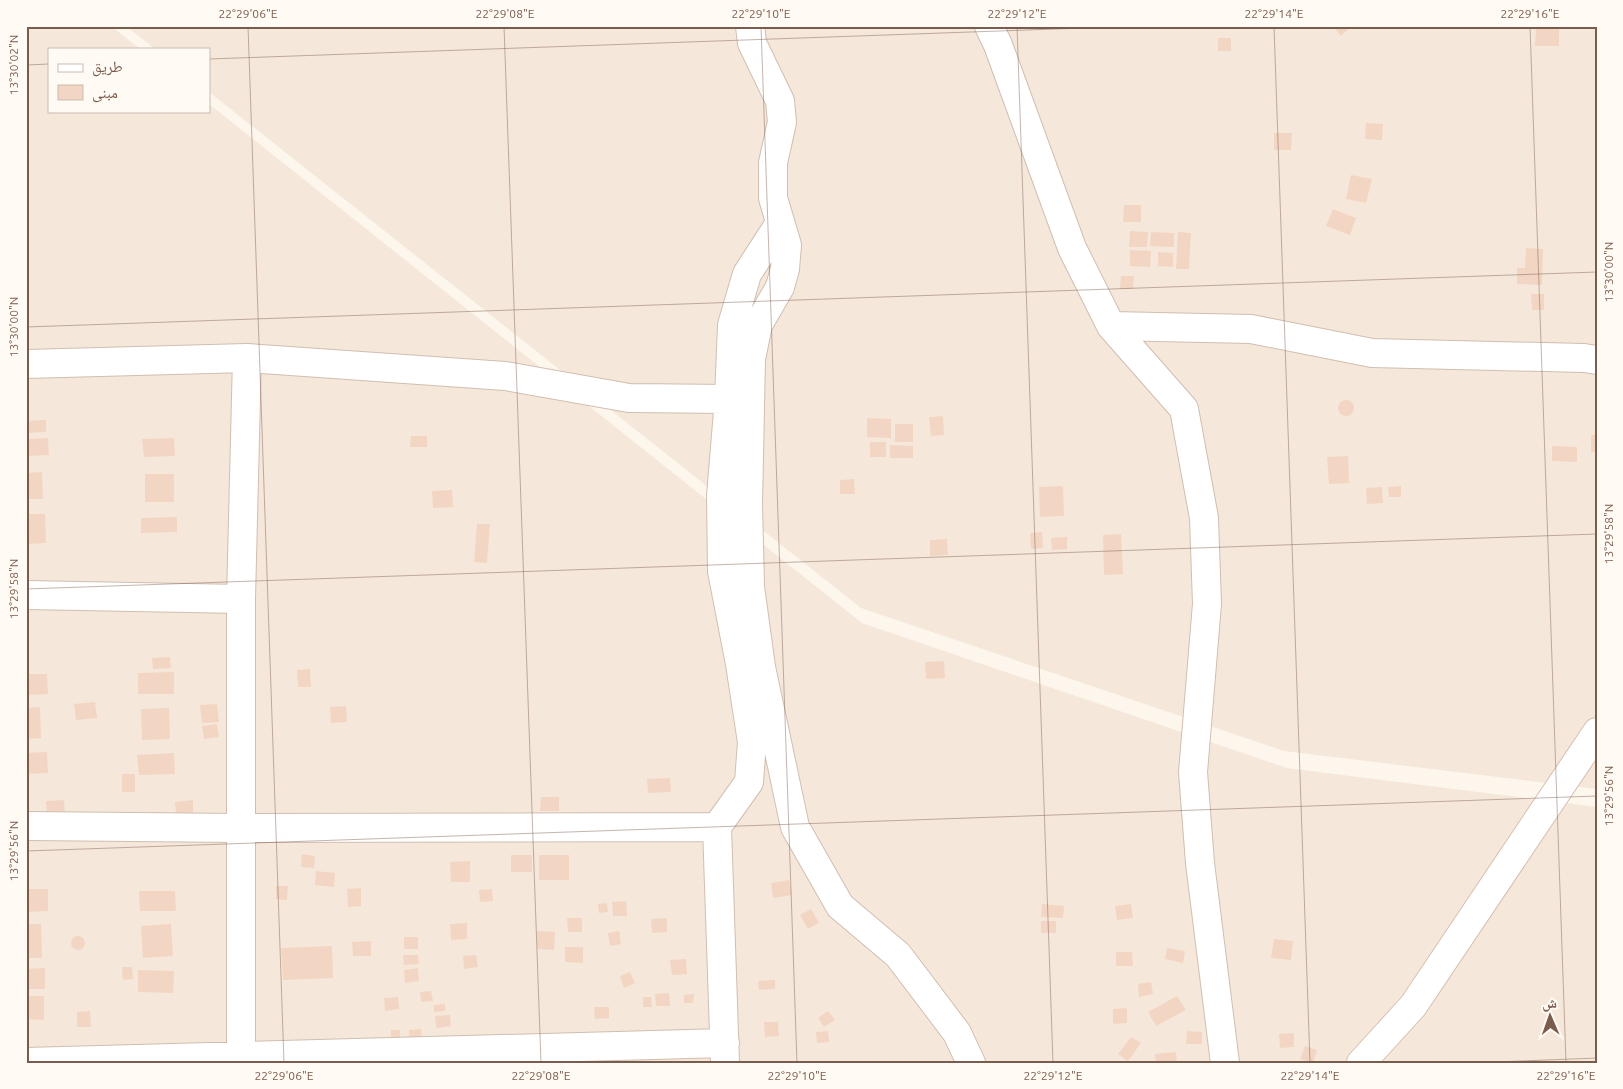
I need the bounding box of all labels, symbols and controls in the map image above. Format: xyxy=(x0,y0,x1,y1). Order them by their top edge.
text: 22°29'06"E xyxy=(219,7,278,20)
text: 22°29'08"E xyxy=(476,7,535,20)
text: 22°29'10"E xyxy=(732,7,791,20)
text: 22°29'12"E xyxy=(988,7,1047,20)
text: 22°29'14"E xyxy=(1245,7,1304,20)
text: 22°29'16"E xyxy=(1501,7,1560,20)
text: 13°30'02"N xyxy=(7,35,20,95)
legend xyxy=(48,48,210,112)
text: طريق xyxy=(92,58,123,77)
text: مبنى xyxy=(92,84,118,103)
text: 13°30'00"N xyxy=(1602,242,1615,302)
text: 13°30'00"N xyxy=(7,297,20,357)
text: 13°29'58"N xyxy=(1602,504,1615,564)
text: 13°29'58"N xyxy=(7,559,20,619)
text: 13°29'56"N xyxy=(1602,766,1615,826)
text: 13°29'56"N xyxy=(7,821,20,881)
north arrow xyxy=(1526,992,1576,1042)
text: ش xyxy=(1542,995,1557,1012)
text: 22°29'06"E xyxy=(255,1069,314,1082)
text: 22°29'08"E xyxy=(512,1069,571,1082)
text: 22°29'10"E xyxy=(768,1069,827,1082)
text: 22°29'12"E xyxy=(1024,1069,1083,1082)
text: 22°29'14"E xyxy=(1281,1069,1340,1082)
text: 22°29'16"E xyxy=(1537,1069,1596,1082)

